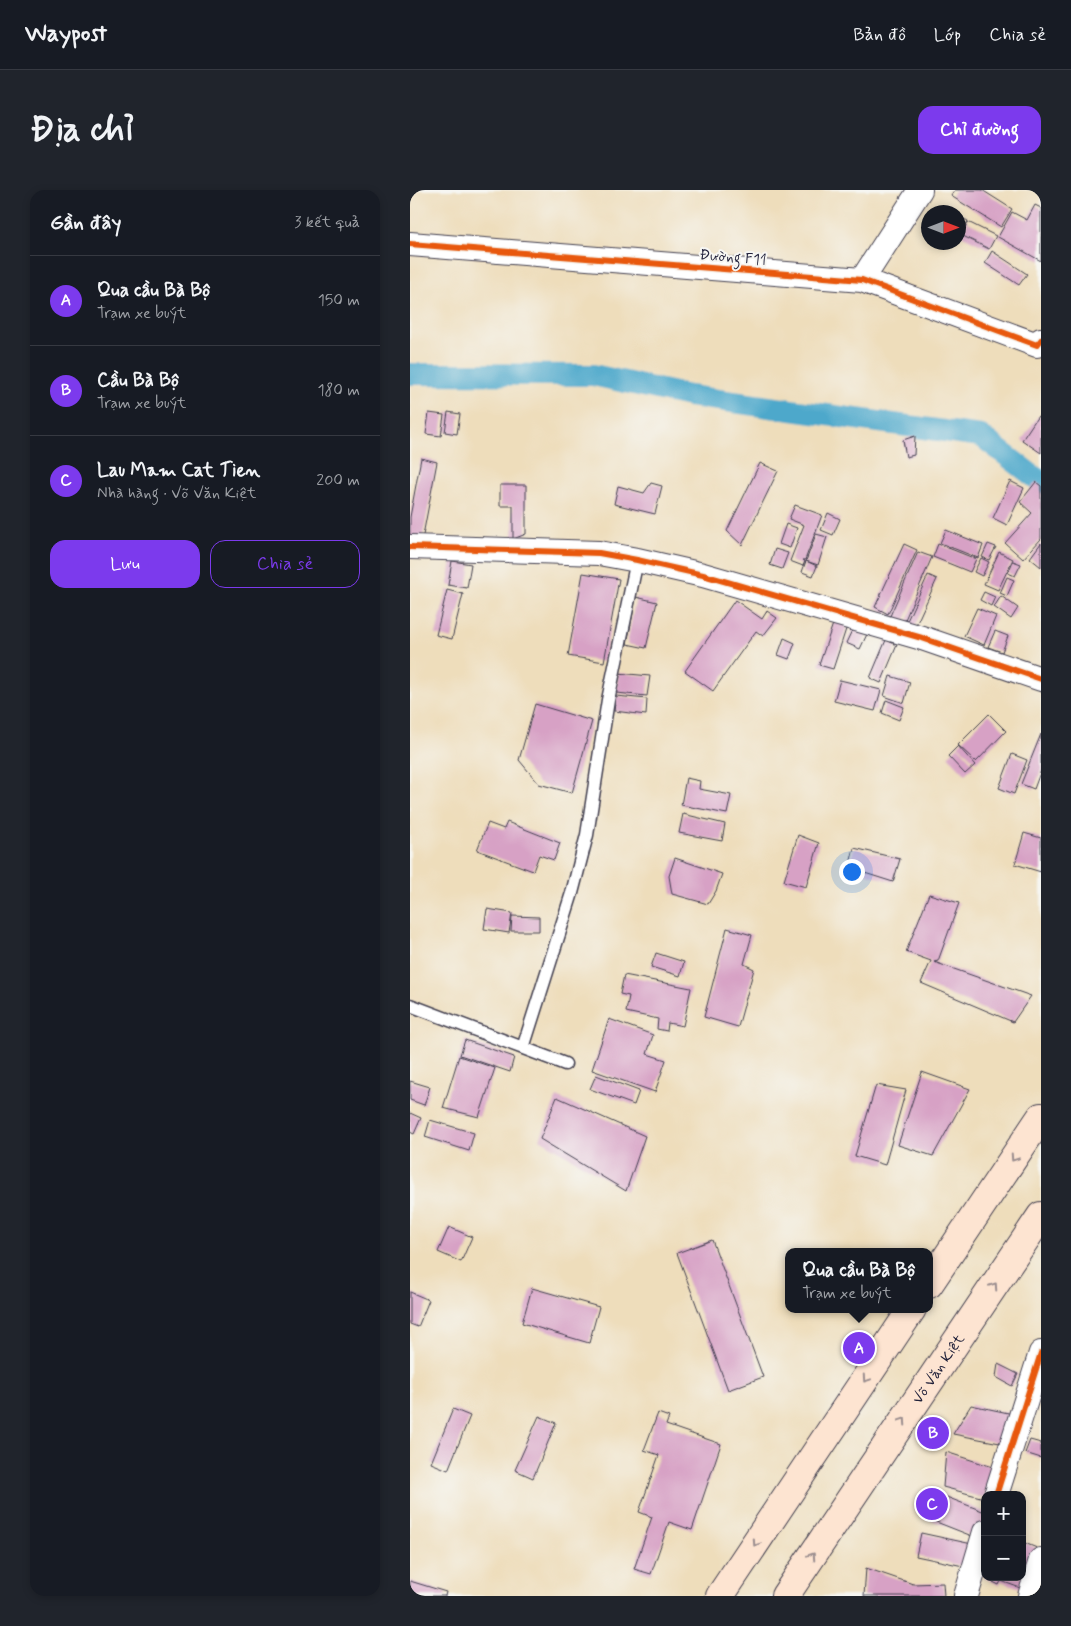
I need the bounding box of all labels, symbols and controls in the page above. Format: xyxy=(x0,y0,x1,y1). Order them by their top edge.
text: Waypost xyxy=(25,19,107,50)
text: Bản đồ xyxy=(853,23,906,47)
text: Lớp xyxy=(934,23,961,47)
text: Chia sẻ xyxy=(989,23,1046,47)
button: Chỉ đường xyxy=(918,106,1041,154)
text: Địa chỉ xyxy=(30,107,134,153)
north arrow xyxy=(921,205,966,250)
text: Gần đây xyxy=(50,209,121,237)
text: 3 kết quả xyxy=(294,212,360,233)
street label: Đường F11 xyxy=(699,245,767,272)
text: Qua cầu Bà Bộ xyxy=(97,278,211,303)
text: A xyxy=(61,290,71,311)
text: 150 m xyxy=(318,290,360,311)
text: Trạm xe buýt xyxy=(97,303,186,324)
text: Cầu Bà Bộ xyxy=(97,368,179,393)
text: B xyxy=(61,380,71,401)
text: 180 m xyxy=(317,380,360,401)
text: Trạm xe buýt xyxy=(97,393,186,414)
text: Lau Mam Cat Tien xyxy=(97,458,260,483)
text: C xyxy=(60,470,72,491)
text: 200 m xyxy=(316,470,360,491)
text: Nhà hàng · Võ Văn Kiệt xyxy=(97,483,257,504)
button: Lưu xyxy=(50,540,200,588)
button: Chia sẻ xyxy=(210,540,360,588)
your location xyxy=(839,859,865,885)
one-way arrow xyxy=(1011,1152,1020,1161)
popup xyxy=(785,1248,933,1313)
text: Qua cầu Bà Bộ xyxy=(802,1258,916,1283)
one-way arrow xyxy=(988,1282,997,1292)
text: Trạm xe buýt xyxy=(802,1283,892,1304)
pin: A xyxy=(843,1329,875,1367)
street label: Võ Văn Kiệt xyxy=(908,1330,970,1408)
one-way arrow xyxy=(863,1373,872,1383)
pin: B xyxy=(917,1414,949,1452)
one-way arrow xyxy=(897,1417,906,1427)
pin: C xyxy=(916,1485,948,1523)
map controls xyxy=(981,1491,1026,1581)
button: + xyxy=(981,1491,1026,1536)
button: − xyxy=(981,1536,1026,1581)
one-way arrow xyxy=(753,1537,762,1547)
one-way arrow xyxy=(806,1552,815,1561)

